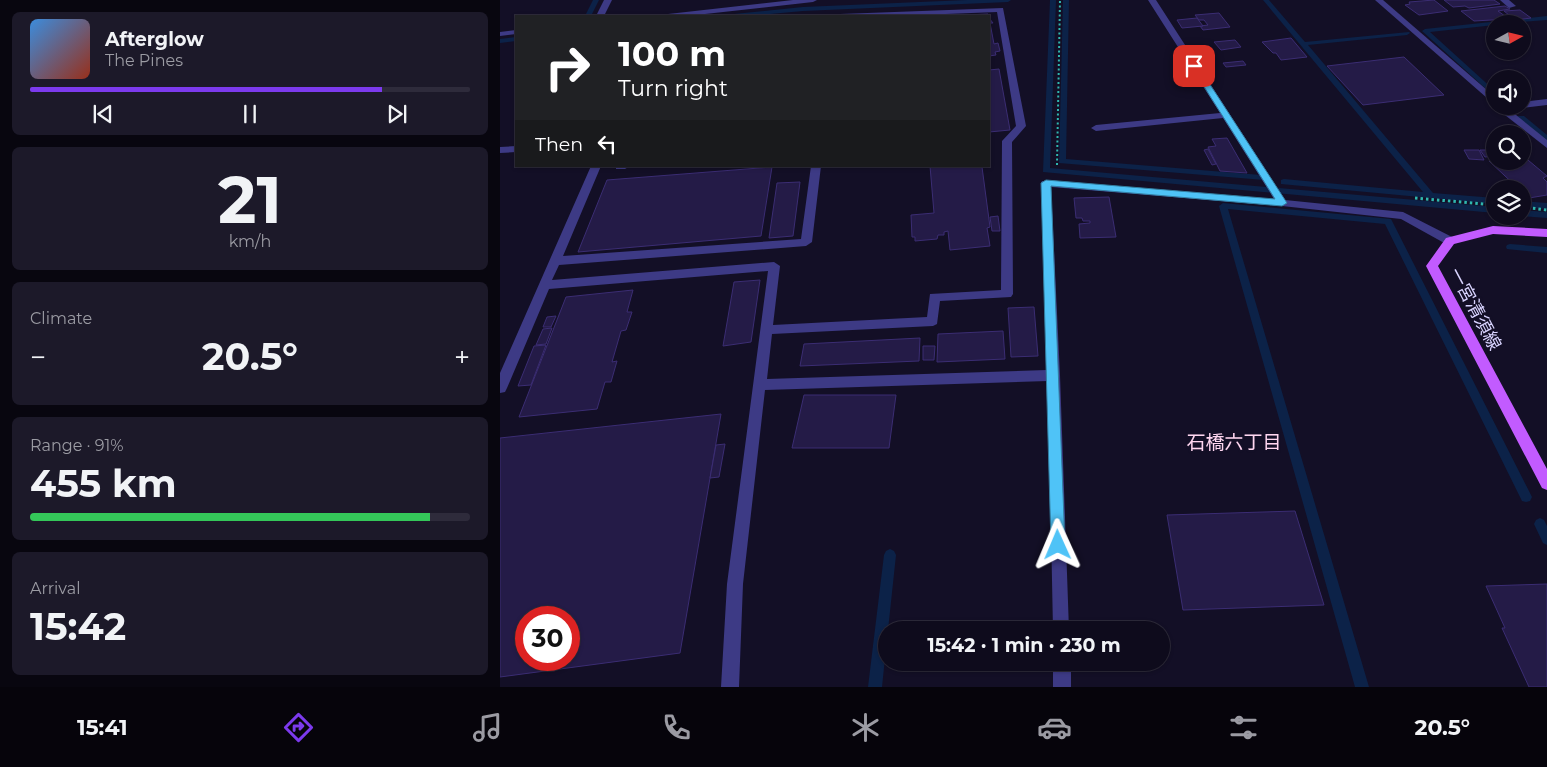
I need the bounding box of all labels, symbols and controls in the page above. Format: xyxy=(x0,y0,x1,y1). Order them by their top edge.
north arrow xyxy=(1486,15,1531,60)
map controls xyxy=(1486,15,1531,225)
text: Afterglow xyxy=(105,28,204,51)
text: 100 m xyxy=(618,32,726,75)
icon: right xyxy=(535,35,600,100)
pin xyxy=(1173,45,1215,87)
text: The Pines xyxy=(105,51,183,70)
icon: arrive xyxy=(1180,52,1208,80)
button: sound xyxy=(1486,70,1531,115)
text: Turn right xyxy=(618,75,728,102)
icon: previous xyxy=(89,100,117,128)
icon: pause xyxy=(236,100,264,128)
icon: next xyxy=(383,100,411,128)
button: search xyxy=(1486,125,1531,170)
icon: left xyxy=(593,130,621,158)
text: Then xyxy=(535,133,583,156)
text: 21 xyxy=(218,160,282,239)
button: layers xyxy=(1486,180,1531,225)
text: km/h xyxy=(229,232,271,251)
street label: 一宮清須線 xyxy=(1444,264,1506,354)
text: Climate xyxy=(30,309,92,328)
text: 20.5° xyxy=(202,333,298,380)
text: − xyxy=(30,340,46,374)
text: + xyxy=(454,340,470,374)
district label: 石橋六丁目 xyxy=(1186,431,1282,454)
text: Range · 91% xyxy=(30,436,124,455)
text: 455 km xyxy=(30,460,177,507)
position arrow xyxy=(1031,518,1083,570)
text: Arrival xyxy=(30,579,80,598)
text: 15:42 xyxy=(30,603,126,650)
speed limit sign: 30 xyxy=(515,606,580,671)
text: 15:42 · 1 min · 230 m xyxy=(927,634,1121,657)
icon: directions xyxy=(281,710,316,745)
icon: music xyxy=(470,710,505,745)
icon: phone xyxy=(659,710,694,745)
icon: climate xyxy=(848,710,883,745)
icon: car xyxy=(1037,710,1072,745)
icon: filters xyxy=(1226,710,1261,745)
text: 15:41 xyxy=(77,714,128,741)
text: 20.5° xyxy=(1414,714,1470,741)

